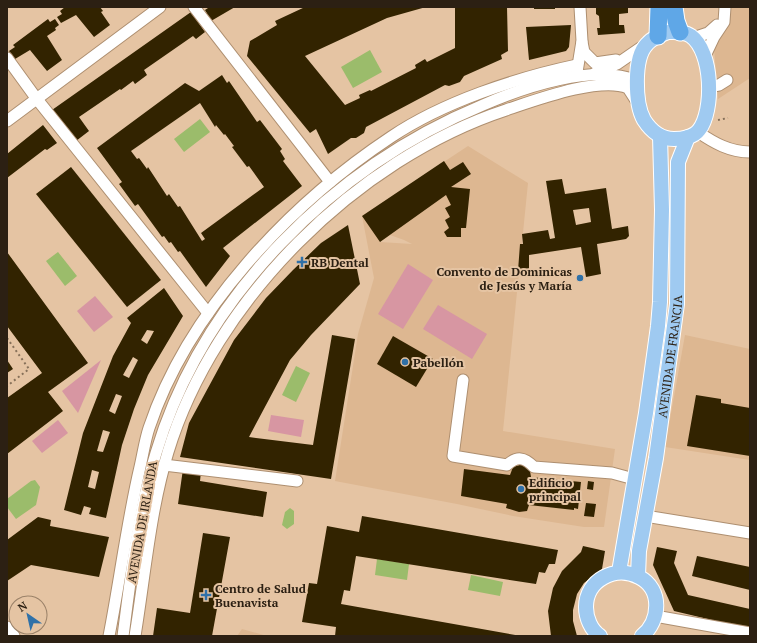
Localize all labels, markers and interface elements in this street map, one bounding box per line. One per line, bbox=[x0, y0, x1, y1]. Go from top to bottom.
place label: RB Dental bbox=[311, 255, 369, 270]
marker: RB Dental bbox=[296, 256, 308, 268]
place label: Convento de Dominicas de Jesús y María bbox=[436, 264, 573, 293]
marker: Convento de Dominicas de Jesús y María bbox=[575, 273, 585, 283]
street label: AVENIDA DE FRANCIA bbox=[654, 294, 685, 419]
place label: Pabellón bbox=[413, 355, 464, 370]
marker: Pabellón bbox=[400, 357, 410, 367]
street label: AVENIDA DE IRLANDA bbox=[124, 459, 160, 584]
place label: Edificio principal bbox=[529, 475, 581, 504]
marker: Edificio principal bbox=[516, 484, 526, 494]
place label: Centro de Salud Buenavista bbox=[215, 581, 307, 610]
marker: Centro de Salud Buenavista bbox=[200, 589, 212, 601]
north arrow bbox=[8, 595, 48, 635]
text: N bbox=[15, 598, 30, 615]

